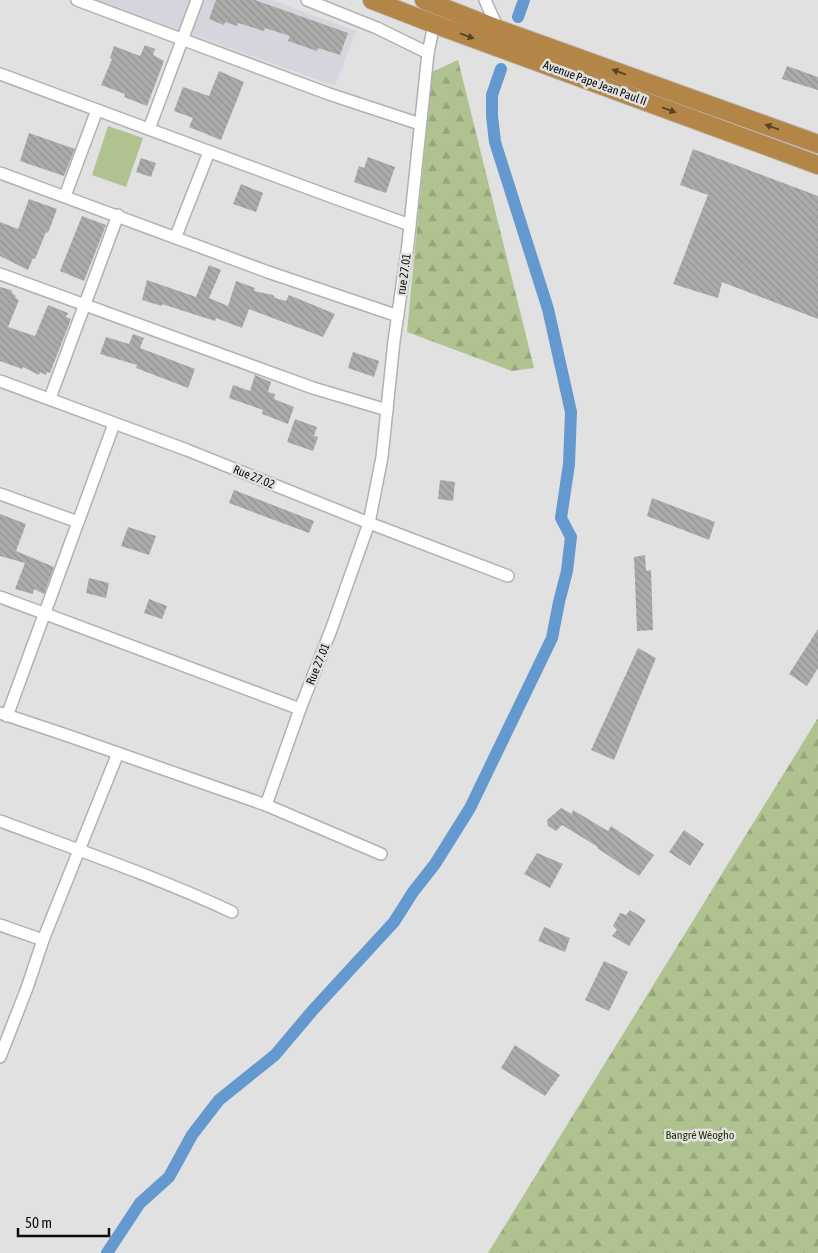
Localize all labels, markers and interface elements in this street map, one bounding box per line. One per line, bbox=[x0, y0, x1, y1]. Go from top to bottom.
one-way arrow bbox=[460, 32, 475, 40]
street label: Avenue Pape Jean Paul II bbox=[541, 58, 649, 108]
one-way arrow bbox=[611, 68, 626, 76]
one-way arrow bbox=[662, 106, 677, 114]
one-way arrow bbox=[764, 123, 779, 131]
street label: rue 27.01 bbox=[394, 252, 414, 295]
street label: Rue 27.02 bbox=[231, 462, 277, 492]
street label: Rue 27.01 bbox=[303, 641, 333, 687]
park label: Bangré Wéogho bbox=[666, 1128, 735, 1142]
scale bar bbox=[18, 1206, 109, 1238]
text: 50 m bbox=[25, 1214, 52, 1231]

